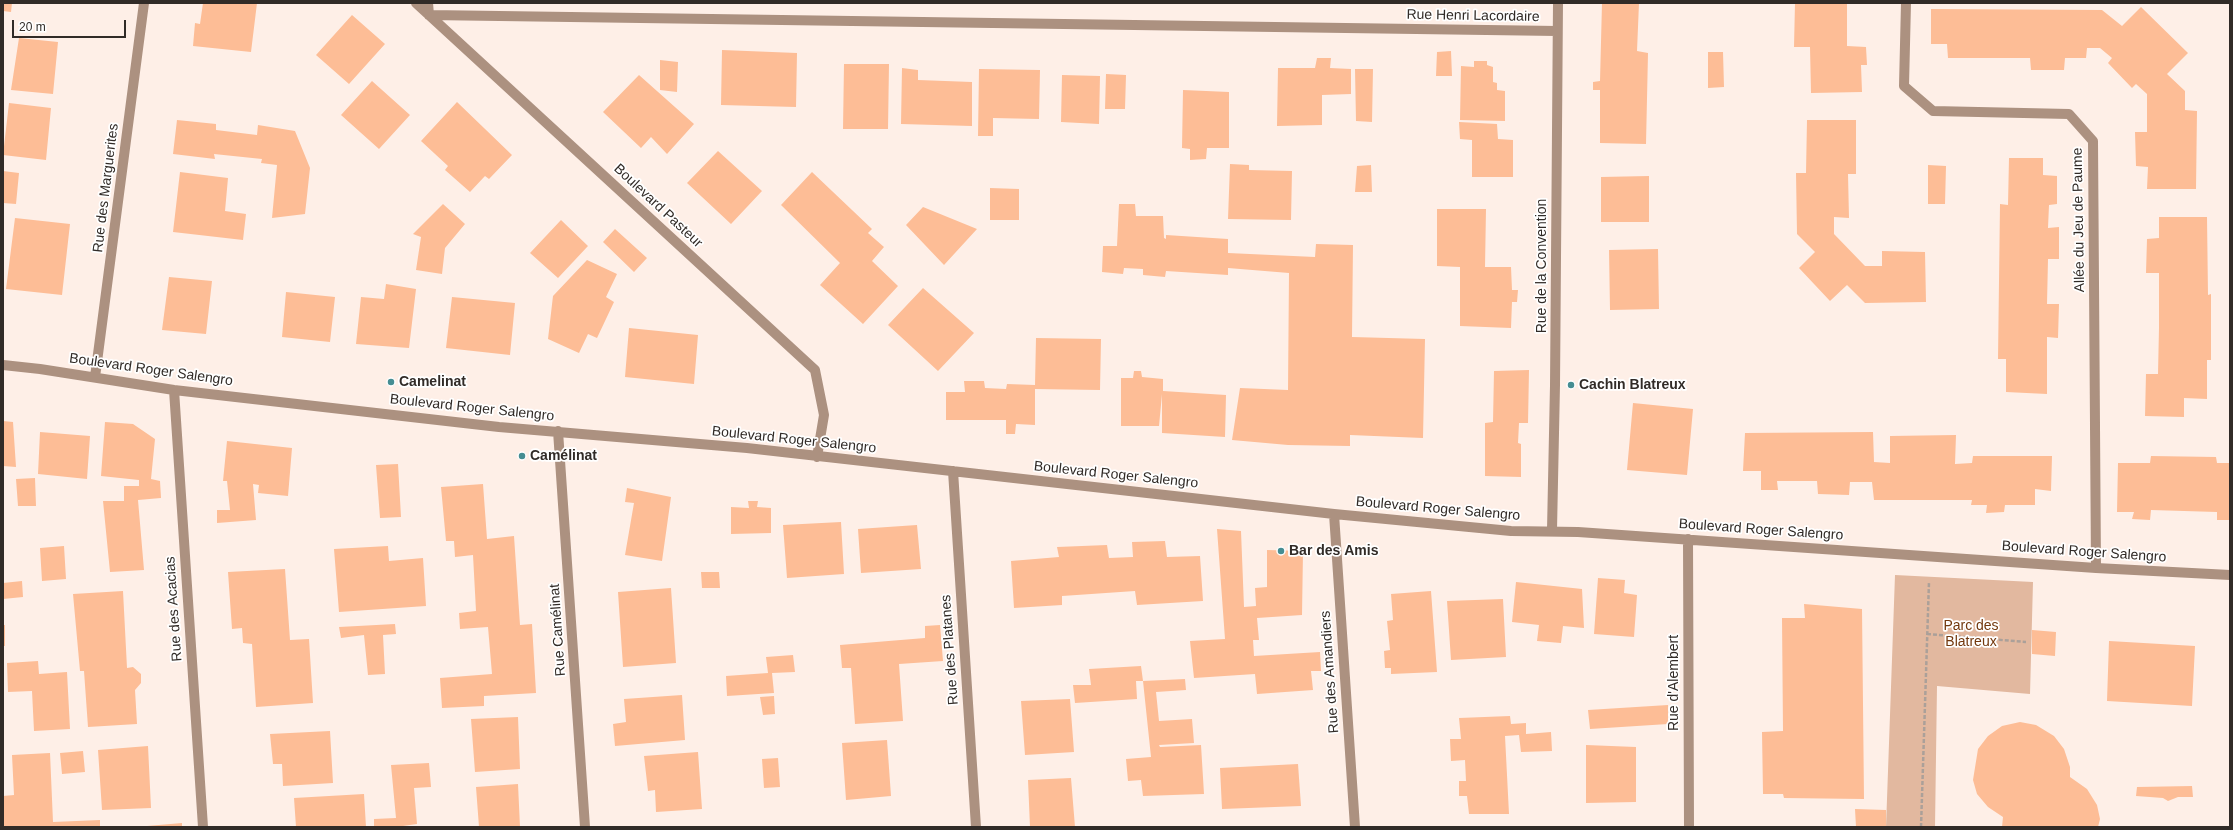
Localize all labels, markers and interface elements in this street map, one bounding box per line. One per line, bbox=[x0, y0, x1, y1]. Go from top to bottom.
street label: Rue Henri Lacordaire bbox=[1406, 6, 1540, 26]
scale bar bbox=[14, 12, 128, 38]
text: 20 m bbox=[19, 20, 46, 34]
street label: Rue des Marguerites bbox=[90, 122, 122, 254]
street label: Allée du Jeu de Paume bbox=[2069, 147, 2089, 293]
street label: Boulevard Pasteur bbox=[610, 161, 706, 251]
street label: Rue de la Convention bbox=[1534, 199, 1550, 333]
street label: Boulevard Roger Salengro bbox=[68, 350, 234, 390]
place label: Camelinat bbox=[399, 374, 466, 390]
marker: Camelinat bbox=[386, 377, 396, 387]
place label: Cachin Blatreux bbox=[1579, 377, 1686, 393]
marker: Cachin Blatreux bbox=[1566, 380, 1576, 390]
street label: Boulevard Roger Salengro bbox=[389, 391, 555, 425]
street label: Boulevard Roger Salengro bbox=[711, 423, 877, 457]
place label: Camélinat bbox=[530, 448, 597, 464]
marker: Camélinat bbox=[517, 451, 527, 461]
street label: Boulevard Roger Salengro bbox=[1033, 458, 1199, 492]
street label: Boulevard Roger Salengro bbox=[1355, 493, 1521, 525]
street label: Boulevard Roger Salengro bbox=[1678, 516, 1844, 544]
street label: Boulevard Roger Salengro bbox=[2001, 538, 2167, 566]
place label: Bar des Amis bbox=[1289, 543, 1378, 559]
marker: Bar des Amis bbox=[1276, 546, 1286, 556]
street label: Rue des Acacias bbox=[162, 556, 186, 662]
street label: Rue Camélinat bbox=[546, 583, 570, 677]
street label: Rue des Platanes bbox=[938, 594, 962, 706]
street label: Rue des Amandiers bbox=[1317, 610, 1343, 734]
park label: Parc des Blatreux bbox=[1943, 618, 1999, 650]
street label: Rue d'Alembert bbox=[1666, 635, 1682, 731]

